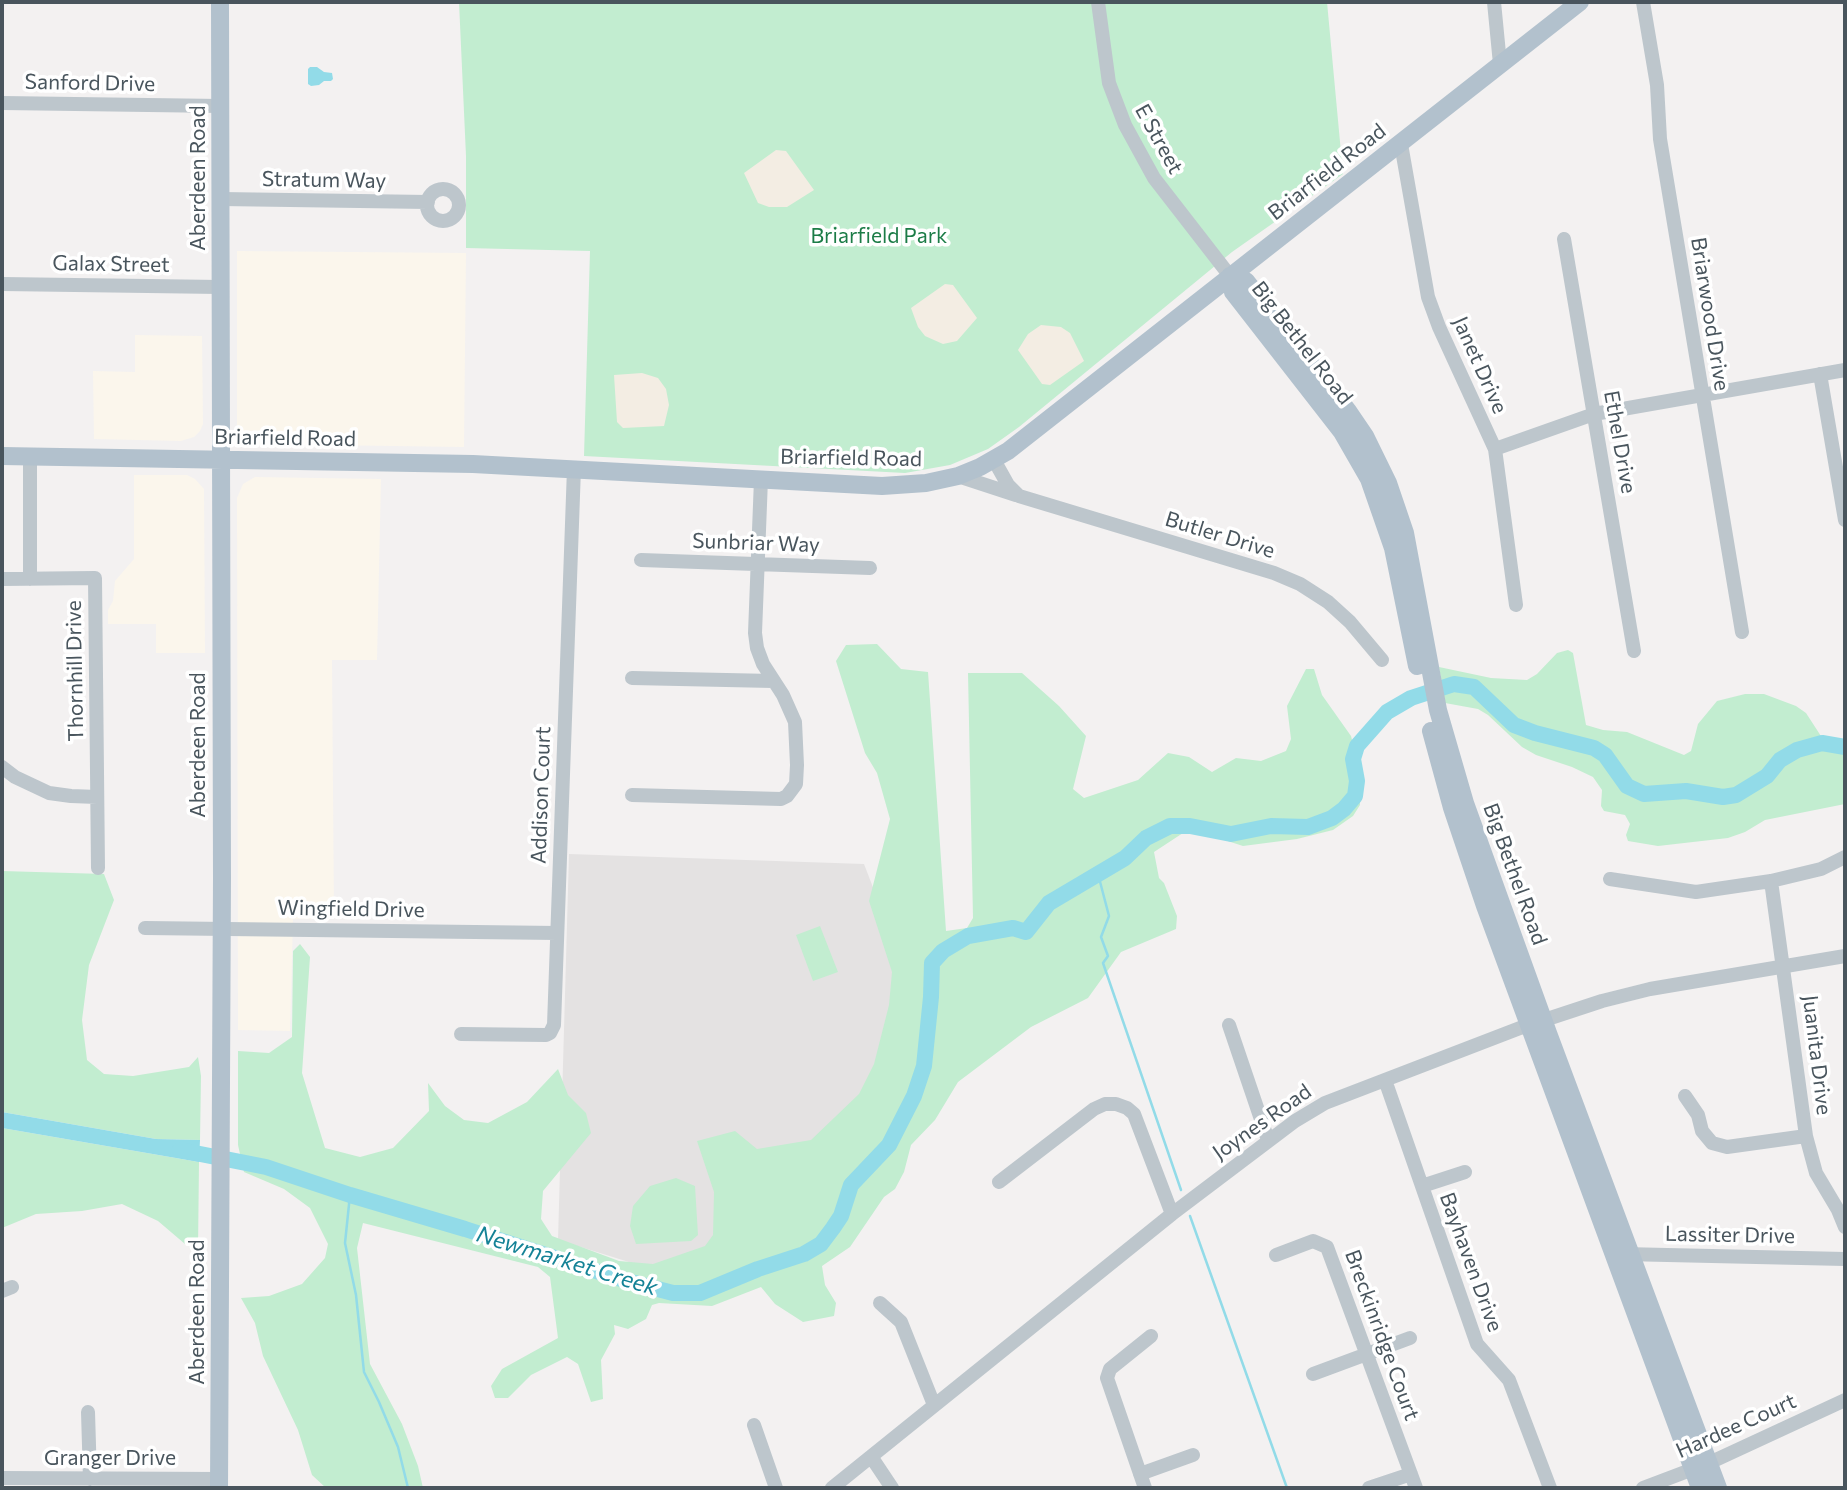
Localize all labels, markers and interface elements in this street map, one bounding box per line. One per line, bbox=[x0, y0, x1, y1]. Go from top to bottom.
street label: Sanford Drive bbox=[25, 69, 155, 97]
street label: E Street bbox=[1130, 100, 1188, 178]
street label: Aberdeen Road bbox=[185, 105, 211, 251]
street label: Briarfield Road bbox=[1263, 118, 1391, 226]
street label: Stratum Way bbox=[262, 166, 386, 194]
park label: Briarfield Park bbox=[811, 223, 947, 249]
street label: Briarwood Drive bbox=[1685, 235, 1735, 393]
street label: Galax Street bbox=[52, 250, 170, 278]
street label: Big Bethel Road bbox=[1246, 277, 1358, 409]
street label: Janet Drive bbox=[1447, 313, 1513, 417]
street label: Ethel Drive bbox=[1599, 389, 1641, 495]
street label: Briarfield Road bbox=[214, 424, 356, 452]
street label: Briarfield Road bbox=[780, 444, 922, 472]
street label: Butler Drive bbox=[1162, 506, 1278, 564]
street label: Sunbriar Way bbox=[692, 528, 820, 558]
street label: Thornhill Drive bbox=[61, 600, 89, 742]
street label: Aberdeen Road bbox=[185, 672, 211, 818]
street label: Addison Court bbox=[526, 726, 556, 864]
street label: Big Bethel Road bbox=[1478, 800, 1552, 948]
street label: Wingfield Drive bbox=[277, 895, 425, 923]
street label: Juanita Drive bbox=[1797, 994, 1837, 1116]
street label: Joynes Road bbox=[1208, 1079, 1316, 1165]
street label: Bayhaven Drive bbox=[1434, 1189, 1508, 1335]
water label: Newmarket Creek bbox=[473, 1220, 661, 1302]
street label: Lassiter Drive bbox=[1665, 1221, 1795, 1249]
street label: Aberdeen Road bbox=[184, 1239, 210, 1385]
street label: Breckinridge Court bbox=[1339, 1246, 1425, 1424]
street label: Hardee Court bbox=[1672, 1388, 1800, 1464]
street label: Granger Drive bbox=[44, 1445, 176, 1471]

